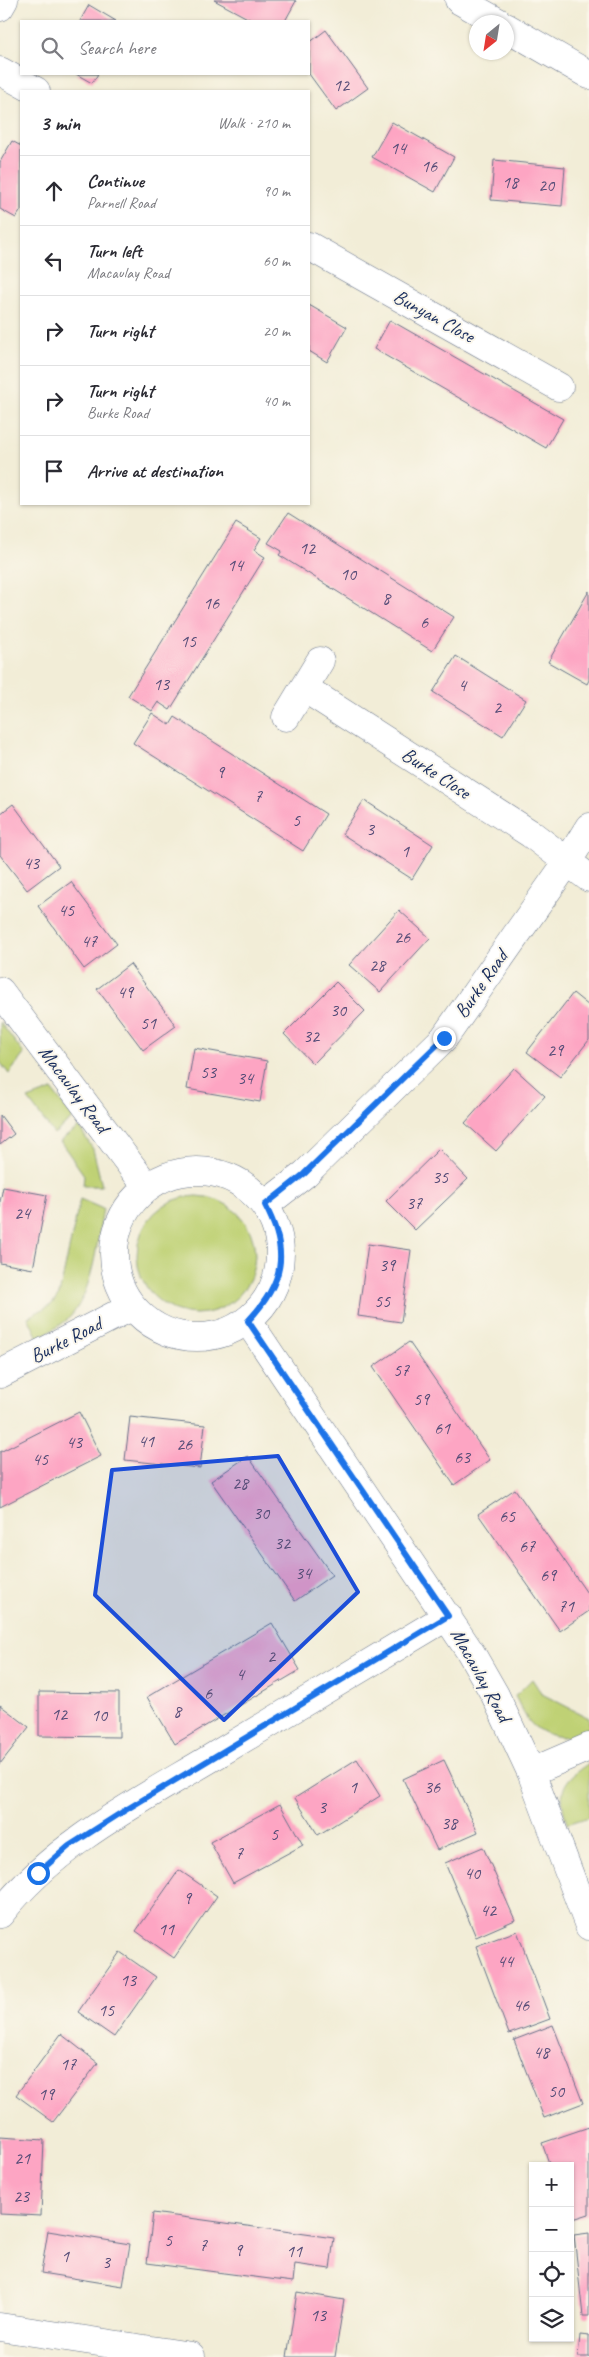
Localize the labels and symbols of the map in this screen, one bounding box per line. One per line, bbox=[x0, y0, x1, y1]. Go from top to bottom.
north arrow bbox=[469, 15, 514, 60]
house number: 12 bbox=[333, 74, 351, 96]
house number: 14 bbox=[390, 137, 408, 159]
house number: 16 bbox=[421, 155, 438, 177]
house number: 18 bbox=[502, 171, 520, 193]
house number: 20 bbox=[538, 174, 556, 196]
street label: Bunyan Close bbox=[389, 284, 480, 349]
house number: 12 bbox=[299, 537, 317, 559]
house number: 14 bbox=[227, 554, 245, 576]
house number: 10 bbox=[340, 563, 358, 585]
house number: 8 bbox=[382, 587, 392, 609]
house number: 16 bbox=[203, 592, 220, 614]
house number: 6 bbox=[420, 611, 429, 633]
house number: 15 bbox=[180, 630, 197, 652]
house number: 13 bbox=[153, 673, 171, 695]
house number: 4 bbox=[458, 674, 468, 696]
house number: 2 bbox=[493, 696, 503, 718]
street label: Burke Close bbox=[397, 742, 476, 805]
house number: 9 bbox=[216, 761, 226, 783]
house number: 7 bbox=[254, 785, 263, 807]
house number: 5 bbox=[292, 809, 301, 831]
house number: 3 bbox=[366, 818, 376, 840]
house number: 1 bbox=[401, 840, 410, 862]
house number: 43 bbox=[23, 852, 41, 874]
house number: 45 bbox=[58, 899, 75, 921]
house number: 26 bbox=[394, 926, 411, 948]
house number: 47 bbox=[81, 930, 98, 952]
street label: Burke Road bbox=[449, 943, 515, 1023]
house number: 28 bbox=[369, 954, 387, 976]
house number: 49 bbox=[117, 981, 135, 1003]
house number: 30 bbox=[330, 999, 348, 1021]
house number: 51 bbox=[140, 1012, 157, 1034]
house number: 32 bbox=[303, 1025, 321, 1047]
route end bbox=[433, 1027, 456, 1050]
house number: 29 bbox=[547, 1039, 565, 1061]
street label: Macaulay Road bbox=[33, 1040, 117, 1140]
house number: 53 bbox=[200, 1061, 218, 1083]
house number: 34 bbox=[237, 1067, 255, 1089]
house number: 35 bbox=[432, 1166, 449, 1188]
house number: 37 bbox=[406, 1192, 423, 1214]
house number: 24 bbox=[14, 1202, 32, 1224]
house number: 39 bbox=[379, 1254, 397, 1276]
house number: 55 bbox=[374, 1290, 391, 1312]
street label: Burke Road bbox=[26, 1310, 109, 1369]
house number: 57 bbox=[393, 1359, 410, 1381]
house number: 59 bbox=[413, 1388, 431, 1410]
house number: 61 bbox=[434, 1417, 451, 1439]
house number: 41 bbox=[138, 1430, 155, 1452]
house number: 43 bbox=[66, 1431, 84, 1453]
house number: 26 bbox=[176, 1433, 193, 1455]
house number: 63 bbox=[454, 1446, 472, 1468]
house number: 45 bbox=[32, 1448, 49, 1470]
house number: 28 bbox=[232, 1472, 250, 1494]
house number: 30 bbox=[253, 1502, 271, 1524]
house number: 65 bbox=[499, 1505, 516, 1527]
house number: 32 bbox=[274, 1532, 292, 1554]
house number: 67 bbox=[519, 1535, 536, 1557]
house number: 34 bbox=[295, 1562, 313, 1584]
house number: 69 bbox=[540, 1564, 558, 1586]
house number: 71 bbox=[558, 1595, 575, 1617]
street label: Macaulay Road bbox=[445, 1624, 518, 1729]
house number: 2 bbox=[267, 1645, 277, 1667]
house number: 4 bbox=[236, 1663, 246, 1685]
house number: 6 bbox=[204, 1682, 213, 1704]
house number: 8 bbox=[173, 1700, 183, 1722]
house number: 12 bbox=[51, 1703, 69, 1725]
house number: 10 bbox=[91, 1704, 109, 1726]
house number: 1 bbox=[349, 1776, 358, 1798]
house number: 36 bbox=[424, 1776, 441, 1798]
house number: 3 bbox=[318, 1796, 328, 1818]
house number: 38 bbox=[441, 1812, 459, 1834]
house number: 5 bbox=[270, 1823, 279, 1845]
house number: 7 bbox=[235, 1842, 244, 1864]
route start bbox=[27, 1862, 50, 1885]
house number: 40 bbox=[464, 1862, 482, 1884]
house number: 9 bbox=[183, 1887, 193, 1909]
house number: 42 bbox=[480, 1899, 498, 1921]
house number: 11 bbox=[158, 1918, 175, 1940]
house number: 44 bbox=[497, 1950, 515, 1972]
house number: 13 bbox=[120, 1969, 138, 1991]
house number: 46 bbox=[513, 1994, 530, 2016]
house number: 15 bbox=[98, 1999, 115, 2021]
house number: 48 bbox=[533, 2041, 551, 2063]
house number: 17 bbox=[60, 2053, 77, 2075]
house number: 50 bbox=[548, 2080, 566, 2102]
house number: 19 bbox=[38, 2083, 56, 2105]
house number: 21 bbox=[14, 2147, 31, 2169]
house number: 23 bbox=[13, 2185, 31, 2207]
house number: 5 bbox=[164, 2229, 173, 2251]
house number: 7 bbox=[199, 2234, 208, 2256]
house number: 9 bbox=[234, 2239, 244, 2261]
house number: 11 bbox=[286, 2240, 303, 2262]
house number: 1 bbox=[61, 2245, 70, 2267]
house number: 3 bbox=[102, 2251, 112, 2273]
house number: 13 bbox=[310, 2304, 328, 2326]

